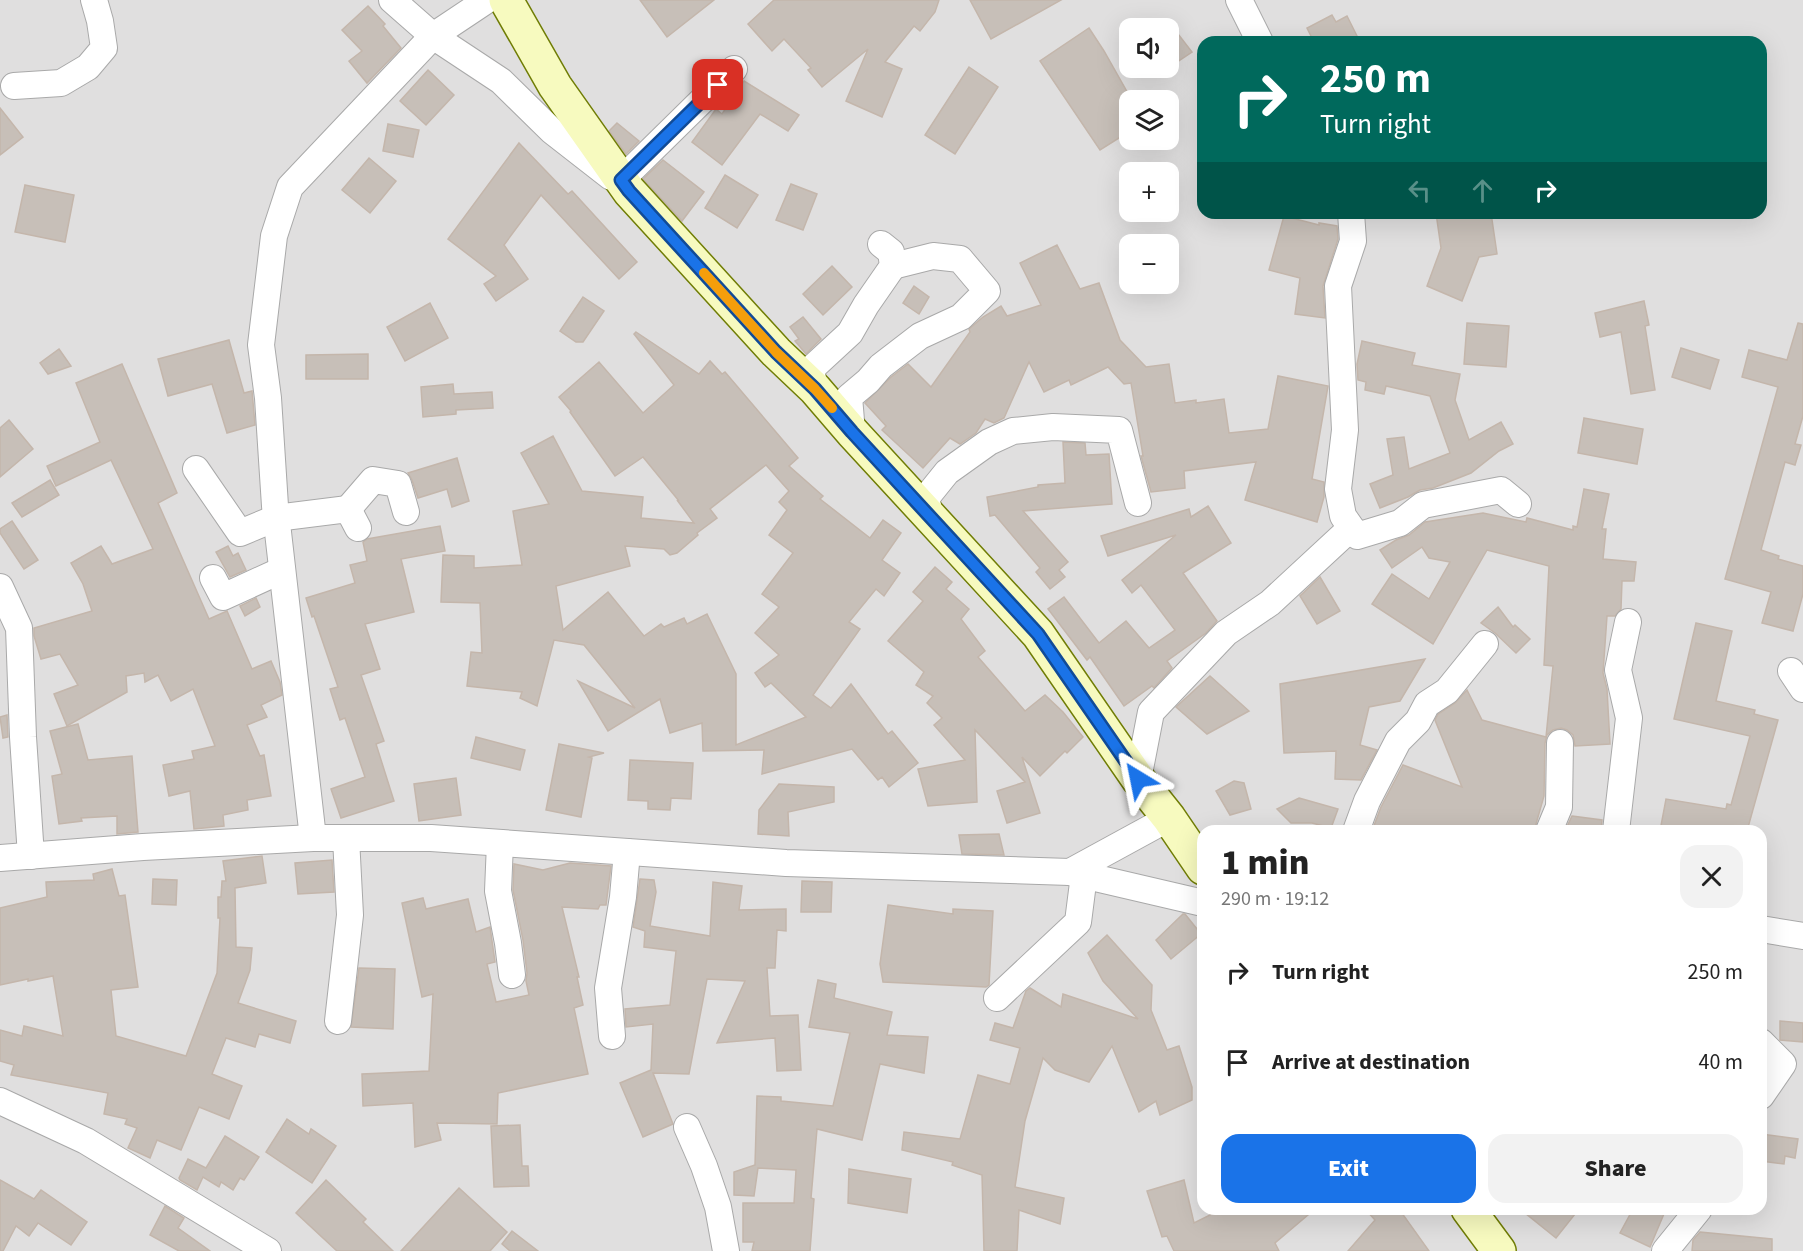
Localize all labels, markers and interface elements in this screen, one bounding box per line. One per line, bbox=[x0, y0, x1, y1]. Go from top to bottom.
map controls bbox=[1119, 18, 1179, 294]
button: sound bbox=[1119, 18, 1179, 78]
text: 250 m bbox=[1320, 49, 1431, 109]
pin bbox=[692, 59, 743, 110]
icon: right bbox=[1221, 60, 1299, 138]
icon: arrive bbox=[701, 68, 734, 101]
button: layers bbox=[1119, 90, 1179, 150]
text: Turn right bbox=[1320, 105, 1431, 144]
button: + bbox=[1119, 162, 1179, 222]
icon: left bbox=[1403, 174, 1436, 207]
icon: ahead bbox=[1466, 174, 1499, 207]
icon: right bbox=[1529, 174, 1562, 207]
button: − bbox=[1119, 234, 1179, 294]
position arrow bbox=[1106, 747, 1170, 811]
text: 1 min bbox=[1221, 837, 1309, 888]
button: close bbox=[1680, 845, 1743, 908]
text: 290 m · 19:12 bbox=[1221, 885, 1329, 913]
icon: right bbox=[1221, 956, 1254, 989]
text: Turn right bbox=[1272, 956, 1369, 988]
text: 250 m bbox=[1688, 956, 1743, 988]
icon: arrive bbox=[1221, 1046, 1254, 1079]
text: Arrive at destination bbox=[1272, 1046, 1470, 1078]
text: 40 m bbox=[1698, 1046, 1743, 1078]
button: Exit bbox=[1221, 1134, 1476, 1203]
button: Share bbox=[1488, 1134, 1743, 1203]

